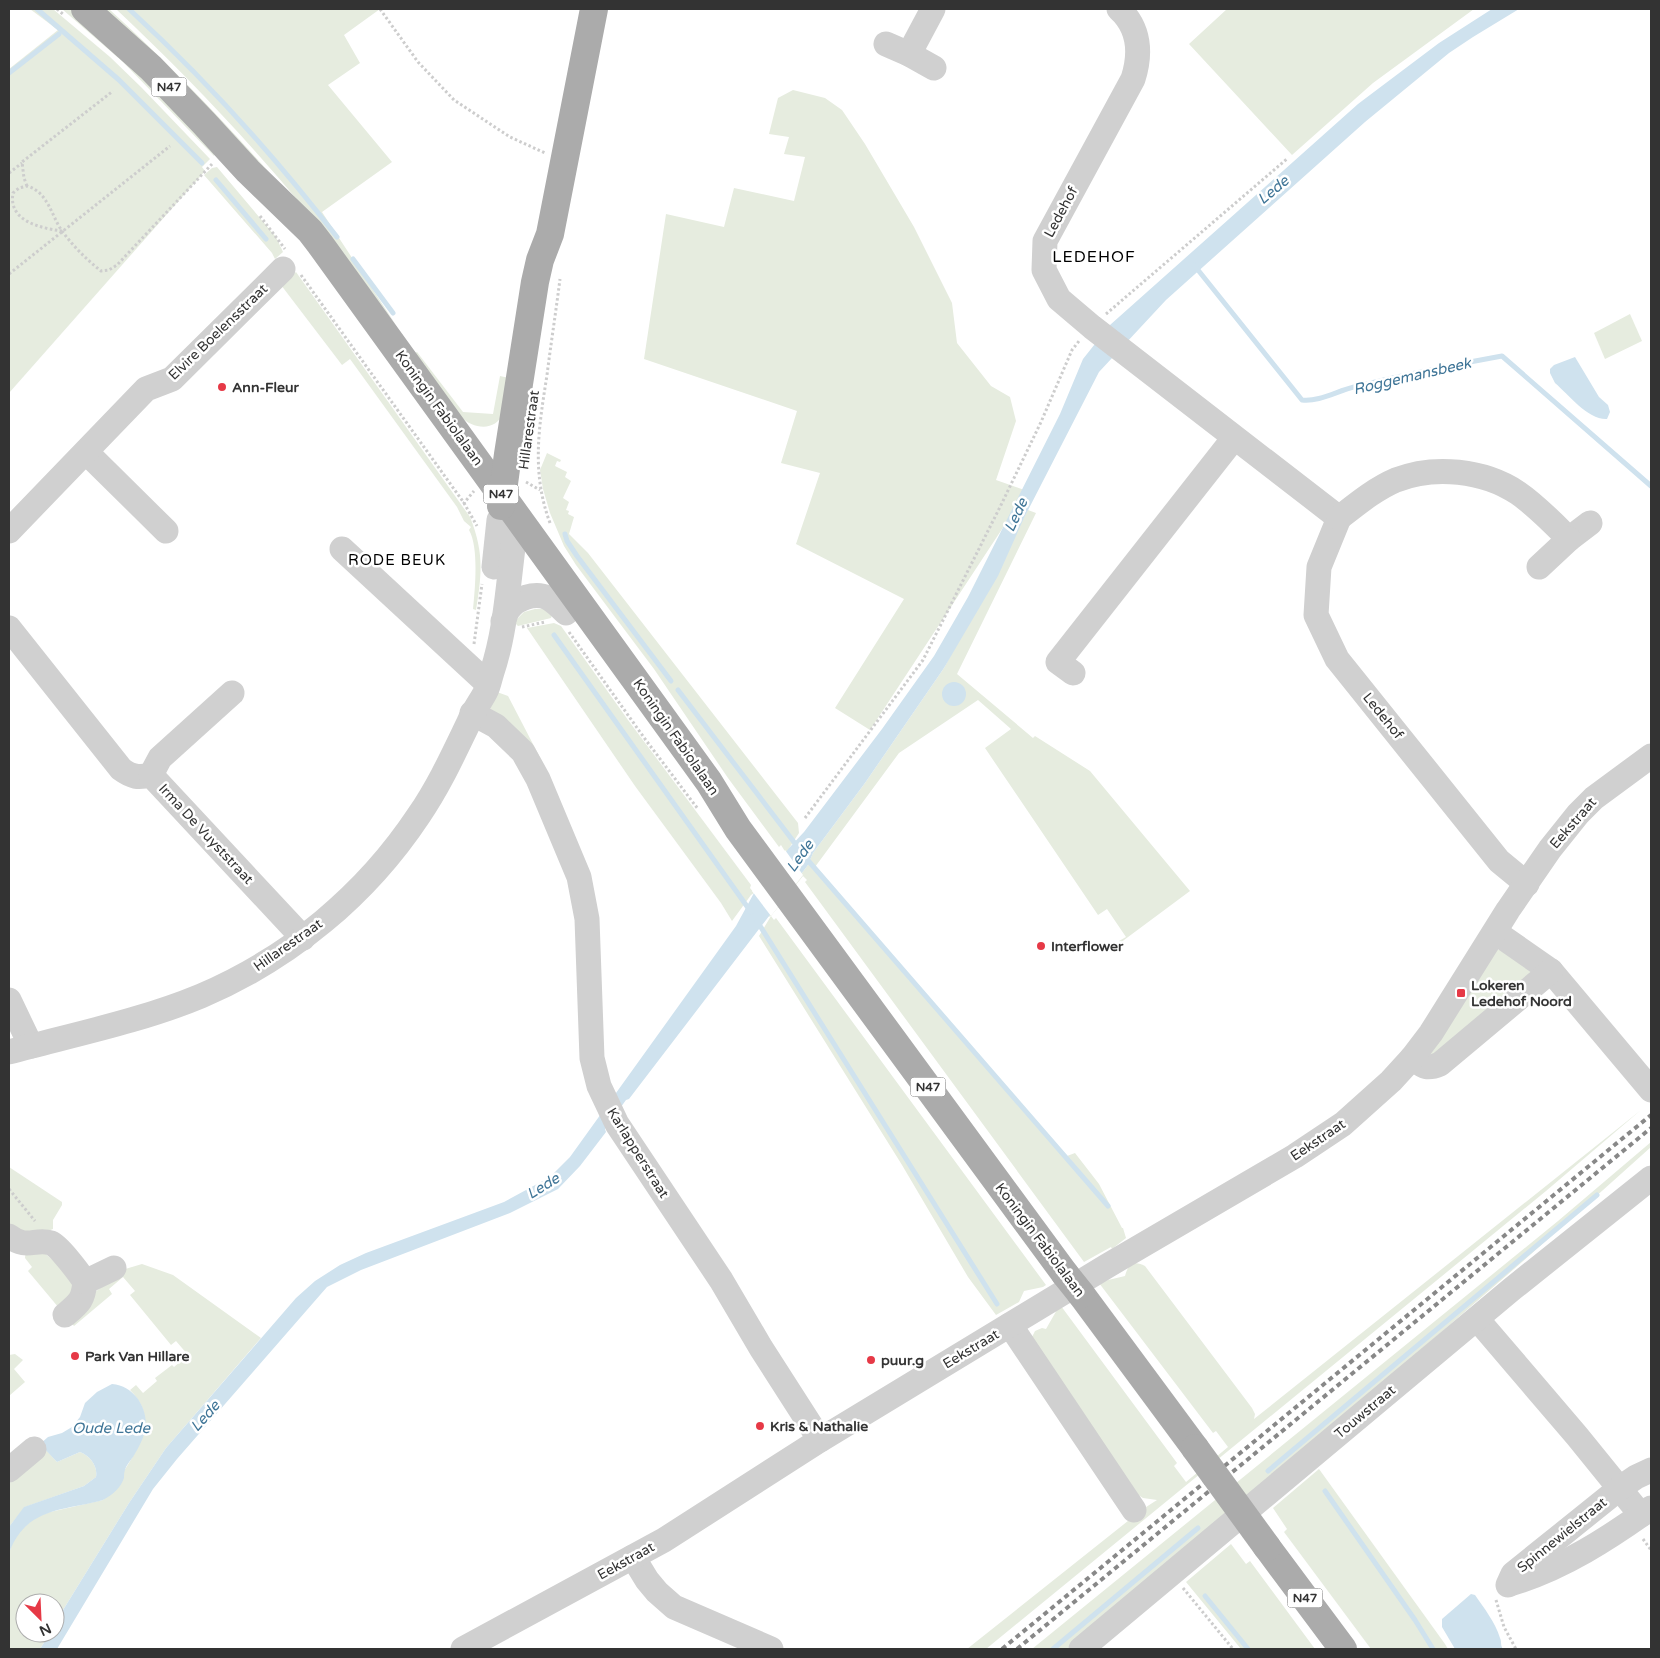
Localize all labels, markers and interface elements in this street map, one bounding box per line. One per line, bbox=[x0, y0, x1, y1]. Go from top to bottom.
road number: N47 bbox=[152, 77, 186, 96]
water label: Lede bbox=[1254, 171, 1293, 208]
street label: Ledehof bbox=[1041, 183, 1082, 240]
district label: LEDEHOF bbox=[1052, 247, 1136, 267]
street label: Elvire Boelensstraat bbox=[165, 280, 272, 384]
street label: Koningin Fabiolalaan bbox=[392, 347, 486, 469]
water label: Roggemansbeek bbox=[1351, 353, 1474, 398]
place label: Ann-Fleur bbox=[232, 379, 299, 396]
marker: Ann-Fleur bbox=[216, 381, 228, 393]
street label: Hillarestraat bbox=[515, 389, 543, 471]
road number: N47 bbox=[484, 484, 518, 504]
water label: Lede bbox=[1000, 494, 1032, 535]
district label: RODE BEUK bbox=[348, 551, 446, 569]
street label: Koningin Fabiolalaan bbox=[629, 676, 723, 798]
street label: Ledehof bbox=[1359, 689, 1407, 743]
street label: Irma De Vuyststraat bbox=[155, 780, 257, 888]
street label: Eekstraat bbox=[1546, 793, 1600, 852]
water label: Lede bbox=[782, 835, 818, 875]
street label: Hillarestraat bbox=[250, 915, 326, 975]
place label: Interflower bbox=[1051, 938, 1124, 955]
marker: Interflower bbox=[1035, 940, 1047, 952]
place label: Lokeren Ledehof Noord bbox=[1471, 977, 1572, 1010]
marker: Lokeren Ledehof Noord bbox=[1455, 987, 1467, 999]
road number: N47 bbox=[910, 1078, 946, 1096]
street label: Karlapperstraat bbox=[603, 1105, 673, 1202]
street label: Eekstraat bbox=[1287, 1115, 1349, 1165]
water label: Lede bbox=[523, 1168, 564, 1203]
street label: Koningin Fabiolalaan bbox=[992, 1180, 1088, 1300]
street label: Eekstraat bbox=[940, 1325, 1003, 1372]
place label: Park Van Hillare bbox=[85, 1348, 189, 1365]
marker: Park Van Hillare bbox=[69, 1350, 81, 1362]
place label: puur.g bbox=[881, 1352, 924, 1369]
marker: puur.g bbox=[865, 1354, 877, 1366]
street label: Touwstraat bbox=[1331, 1381, 1399, 1442]
water label: Lede bbox=[187, 1396, 224, 1435]
place label: Kris & Nathalie bbox=[770, 1418, 868, 1435]
water label: Oude Lede bbox=[72, 1419, 152, 1437]
marker: Kris & Nathalie bbox=[754, 1420, 766, 1432]
street label: Spinnewielstraat bbox=[1514, 1493, 1611, 1576]
street label: Eekstraat bbox=[595, 1538, 658, 1584]
road number: N47 bbox=[1288, 1589, 1322, 1608]
north arrow bbox=[15, 1593, 65, 1643]
text: N bbox=[36, 1619, 54, 1639]

